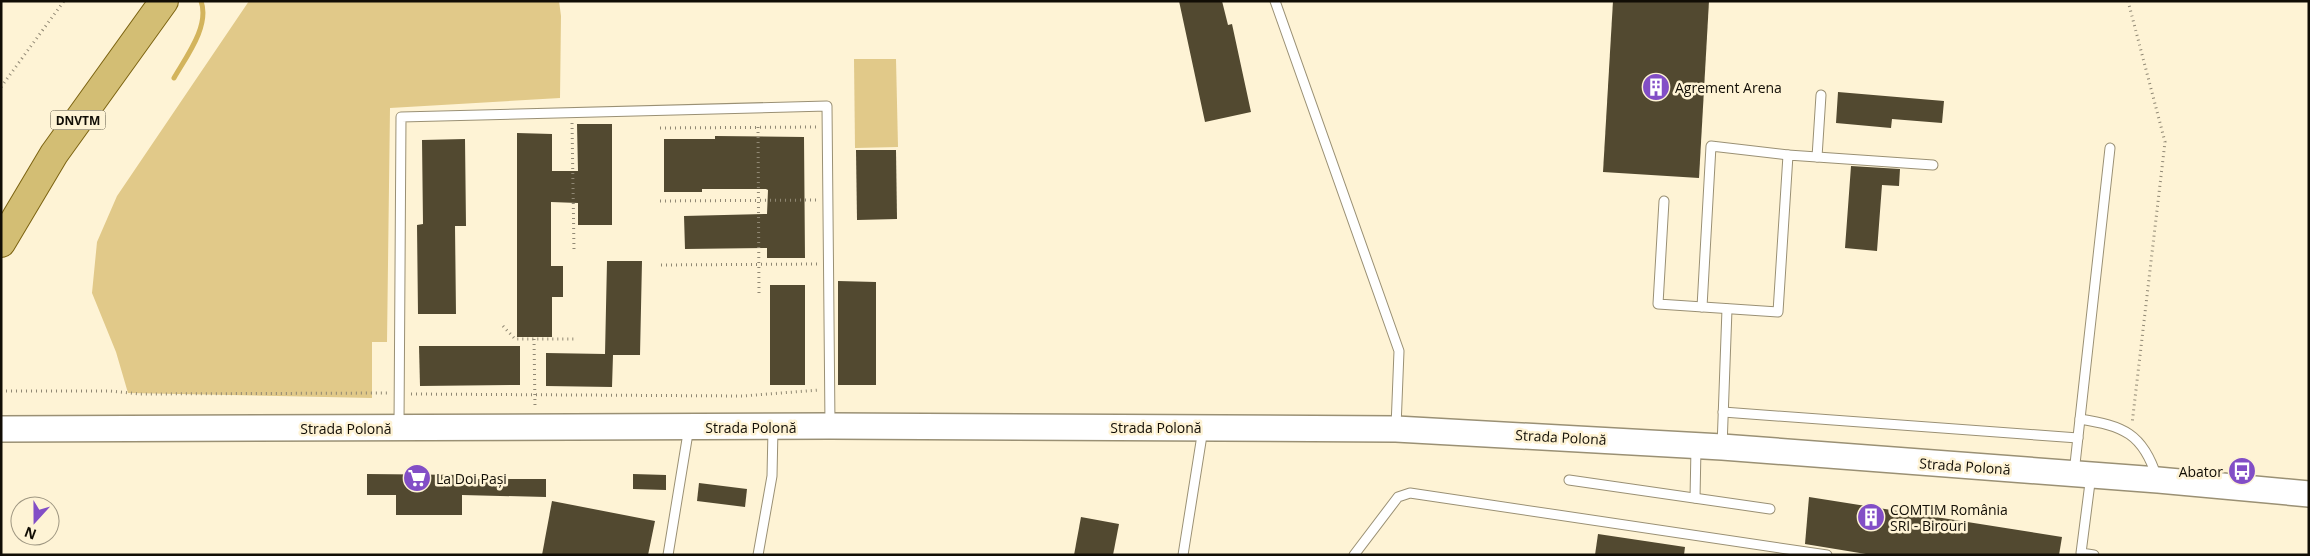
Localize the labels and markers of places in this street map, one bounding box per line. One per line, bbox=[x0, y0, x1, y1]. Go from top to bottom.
building icon: Agrement Arena bbox=[1641, 72, 1671, 102]
place label: Agrement Arena bbox=[1675, 78, 1782, 97]
bus stop icon: Abator bbox=[2227, 456, 2257, 486]
place label: Abator bbox=[2179, 462, 2223, 481]
supermarket icon: La Doi Pași bbox=[402, 463, 432, 493]
place label: La Doi Pași bbox=[436, 469, 507, 488]
place label: COMTIM România SRI - Birouri bbox=[1890, 500, 2008, 535]
building icon: COMTIM România SRI - Birouri bbox=[1856, 502, 1886, 532]

